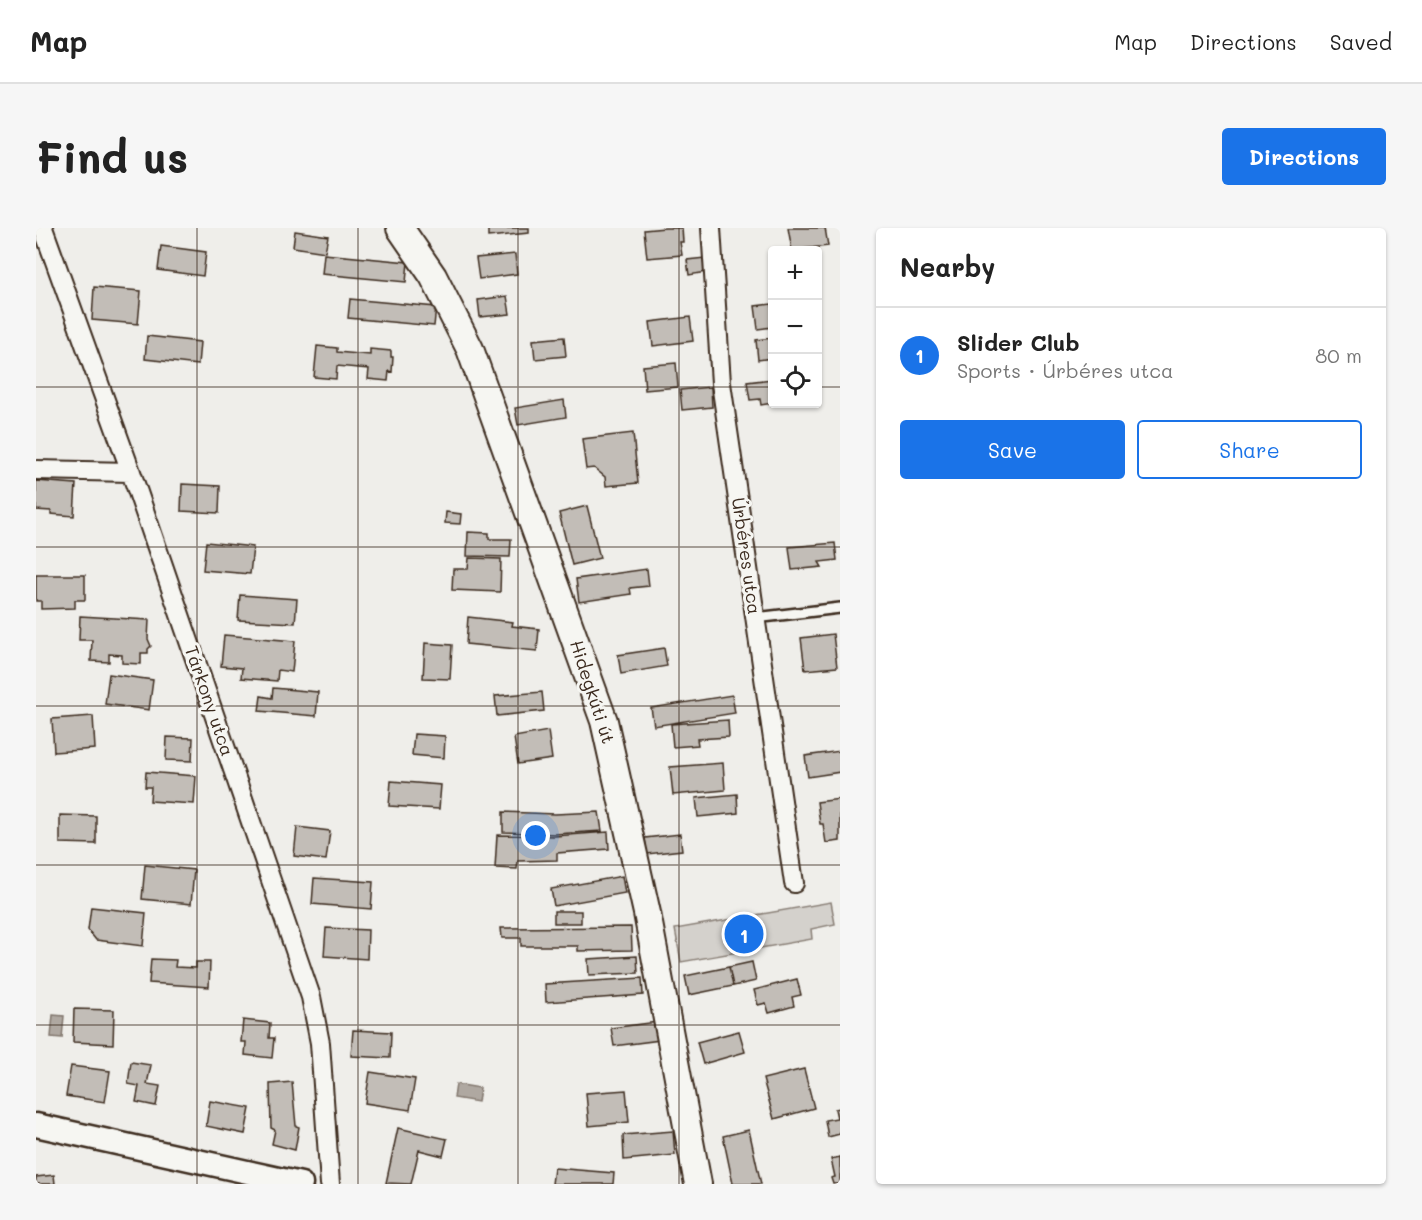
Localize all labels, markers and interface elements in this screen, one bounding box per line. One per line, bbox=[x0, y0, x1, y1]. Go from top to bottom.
text: Map bbox=[30, 23, 87, 59]
text: Map bbox=[1114, 28, 1157, 55]
text: Directions bbox=[1190, 28, 1297, 55]
text: Saved bbox=[1330, 28, 1392, 55]
button: Directions bbox=[1222, 128, 1386, 185]
text: Find us bbox=[36, 129, 188, 184]
map controls bbox=[768, 246, 822, 408]
button: + bbox=[768, 246, 822, 300]
text: Nearby bbox=[900, 250, 995, 284]
button: − bbox=[768, 300, 822, 354]
text: Slider Club bbox=[957, 328, 1079, 357]
text: 1 bbox=[915, 342, 924, 368]
text: 80 m bbox=[1315, 342, 1362, 368]
button: locate bbox=[768, 354, 822, 408]
text: Sports · Úrbéres utca bbox=[957, 357, 1174, 383]
button: Save bbox=[900, 420, 1125, 479]
button: Share bbox=[1137, 420, 1362, 479]
street label: Úrbéres utca bbox=[727, 496, 767, 616]
street label: Hidegkúti út bbox=[565, 637, 621, 747]
street label: Tárkony utca bbox=[180, 642, 240, 759]
your location bbox=[521, 821, 550, 850]
pin: 1 bbox=[724, 912, 764, 956]

